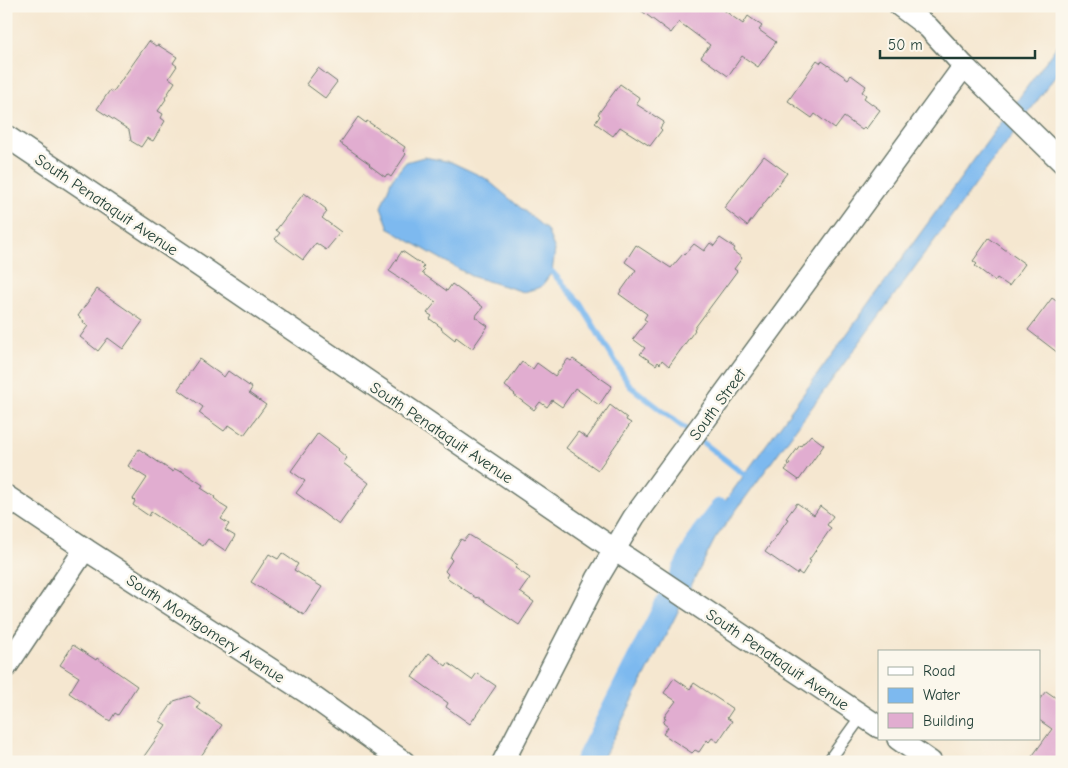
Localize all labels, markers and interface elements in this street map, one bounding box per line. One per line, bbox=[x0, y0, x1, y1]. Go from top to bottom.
scale bar bbox=[880, 28, 1036, 60]
text: 50 m bbox=[888, 36, 923, 54]
street label: South Penataquit Avenue bbox=[32, 150, 181, 259]
street label: South Street bbox=[686, 365, 750, 444]
street label: South Penataquit Avenue bbox=[367, 378, 516, 487]
street label: South Montgomery Avenue bbox=[123, 571, 288, 687]
street label: South Penataquit Avenue bbox=[703, 605, 852, 714]
legend bbox=[878, 650, 1040, 740]
text: Road bbox=[923, 662, 955, 680]
text: Water bbox=[923, 686, 960, 704]
text: Building bbox=[923, 712, 974, 730]

